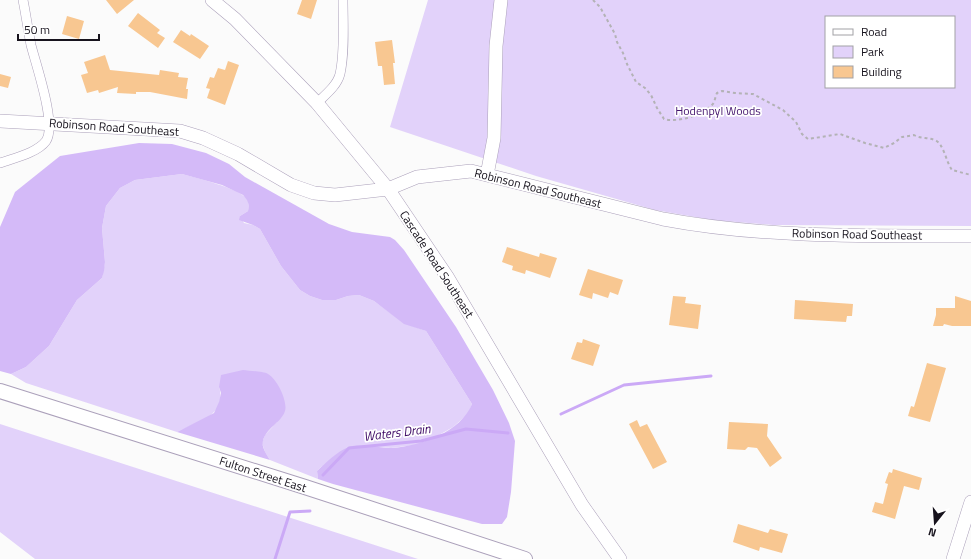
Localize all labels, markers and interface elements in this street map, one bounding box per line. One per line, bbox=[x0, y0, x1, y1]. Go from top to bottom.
scale bar bbox=[18, 16, 99, 42]
legend bbox=[825, 16, 955, 88]
text: 50 m bbox=[24, 20, 50, 39]
text: Road bbox=[861, 22, 887, 41]
text: Park bbox=[861, 42, 884, 61]
text: Building bbox=[861, 62, 902, 81]
park label: Hodenpyl Woods bbox=[675, 101, 761, 120]
street label: Robinson Road Southeast bbox=[48, 113, 180, 141]
street label: Robinson Road Southeast bbox=[472, 163, 604, 213]
street label: Cascade Road Southeast bbox=[395, 207, 479, 322]
street label: Robinson Road Southeast bbox=[792, 223, 923, 245]
water label: Waters Drain bbox=[362, 418, 432, 446]
street label: Fulton Street East bbox=[217, 451, 310, 497]
north arrow bbox=[915, 503, 955, 543]
text: N bbox=[926, 524, 938, 541]

